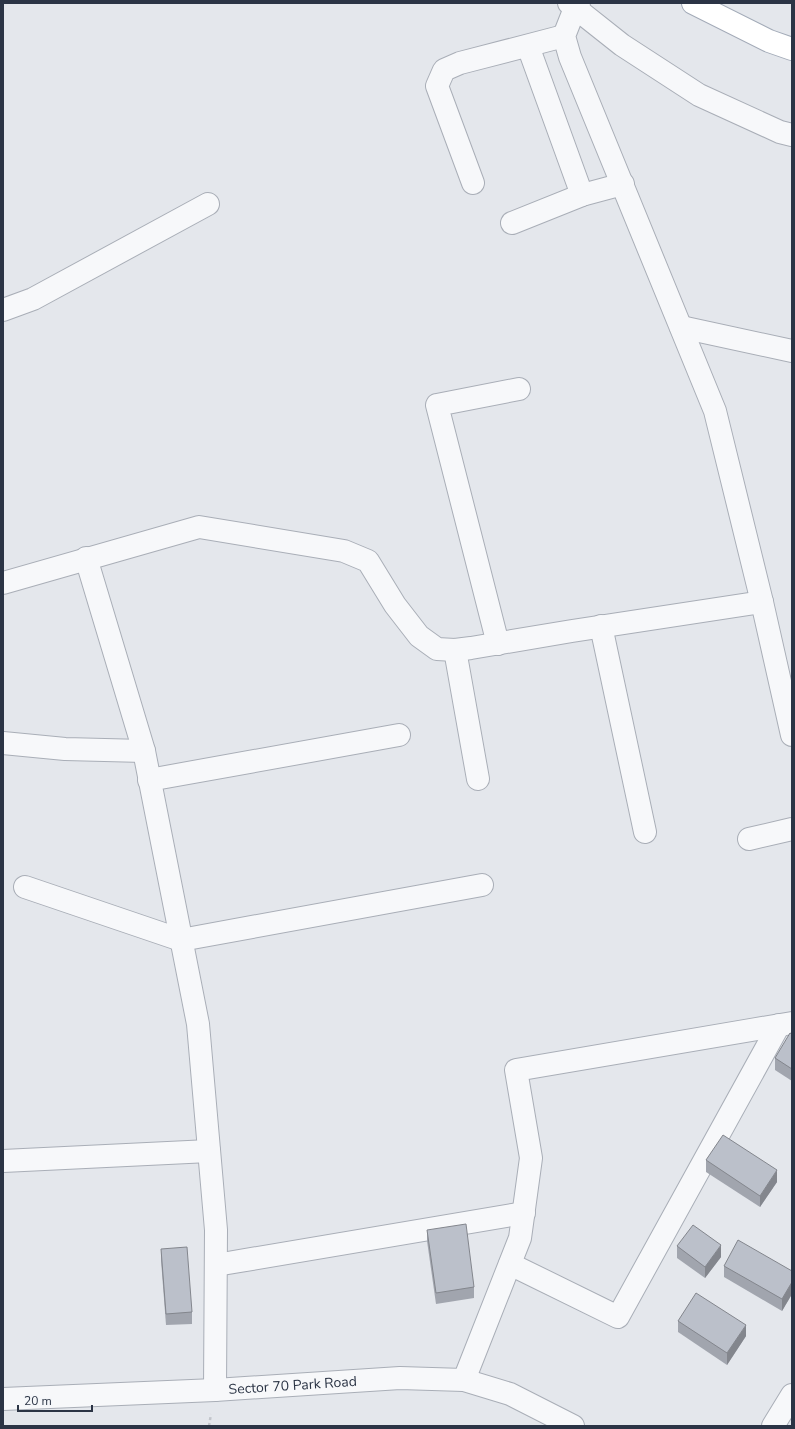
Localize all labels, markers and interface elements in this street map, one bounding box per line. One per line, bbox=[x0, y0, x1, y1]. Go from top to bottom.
street label: Sector 70 Park Road bbox=[228, 1371, 357, 1399]
scale bar bbox=[18, 1387, 92, 1413]
text: 20 m bbox=[24, 1393, 52, 1409]

